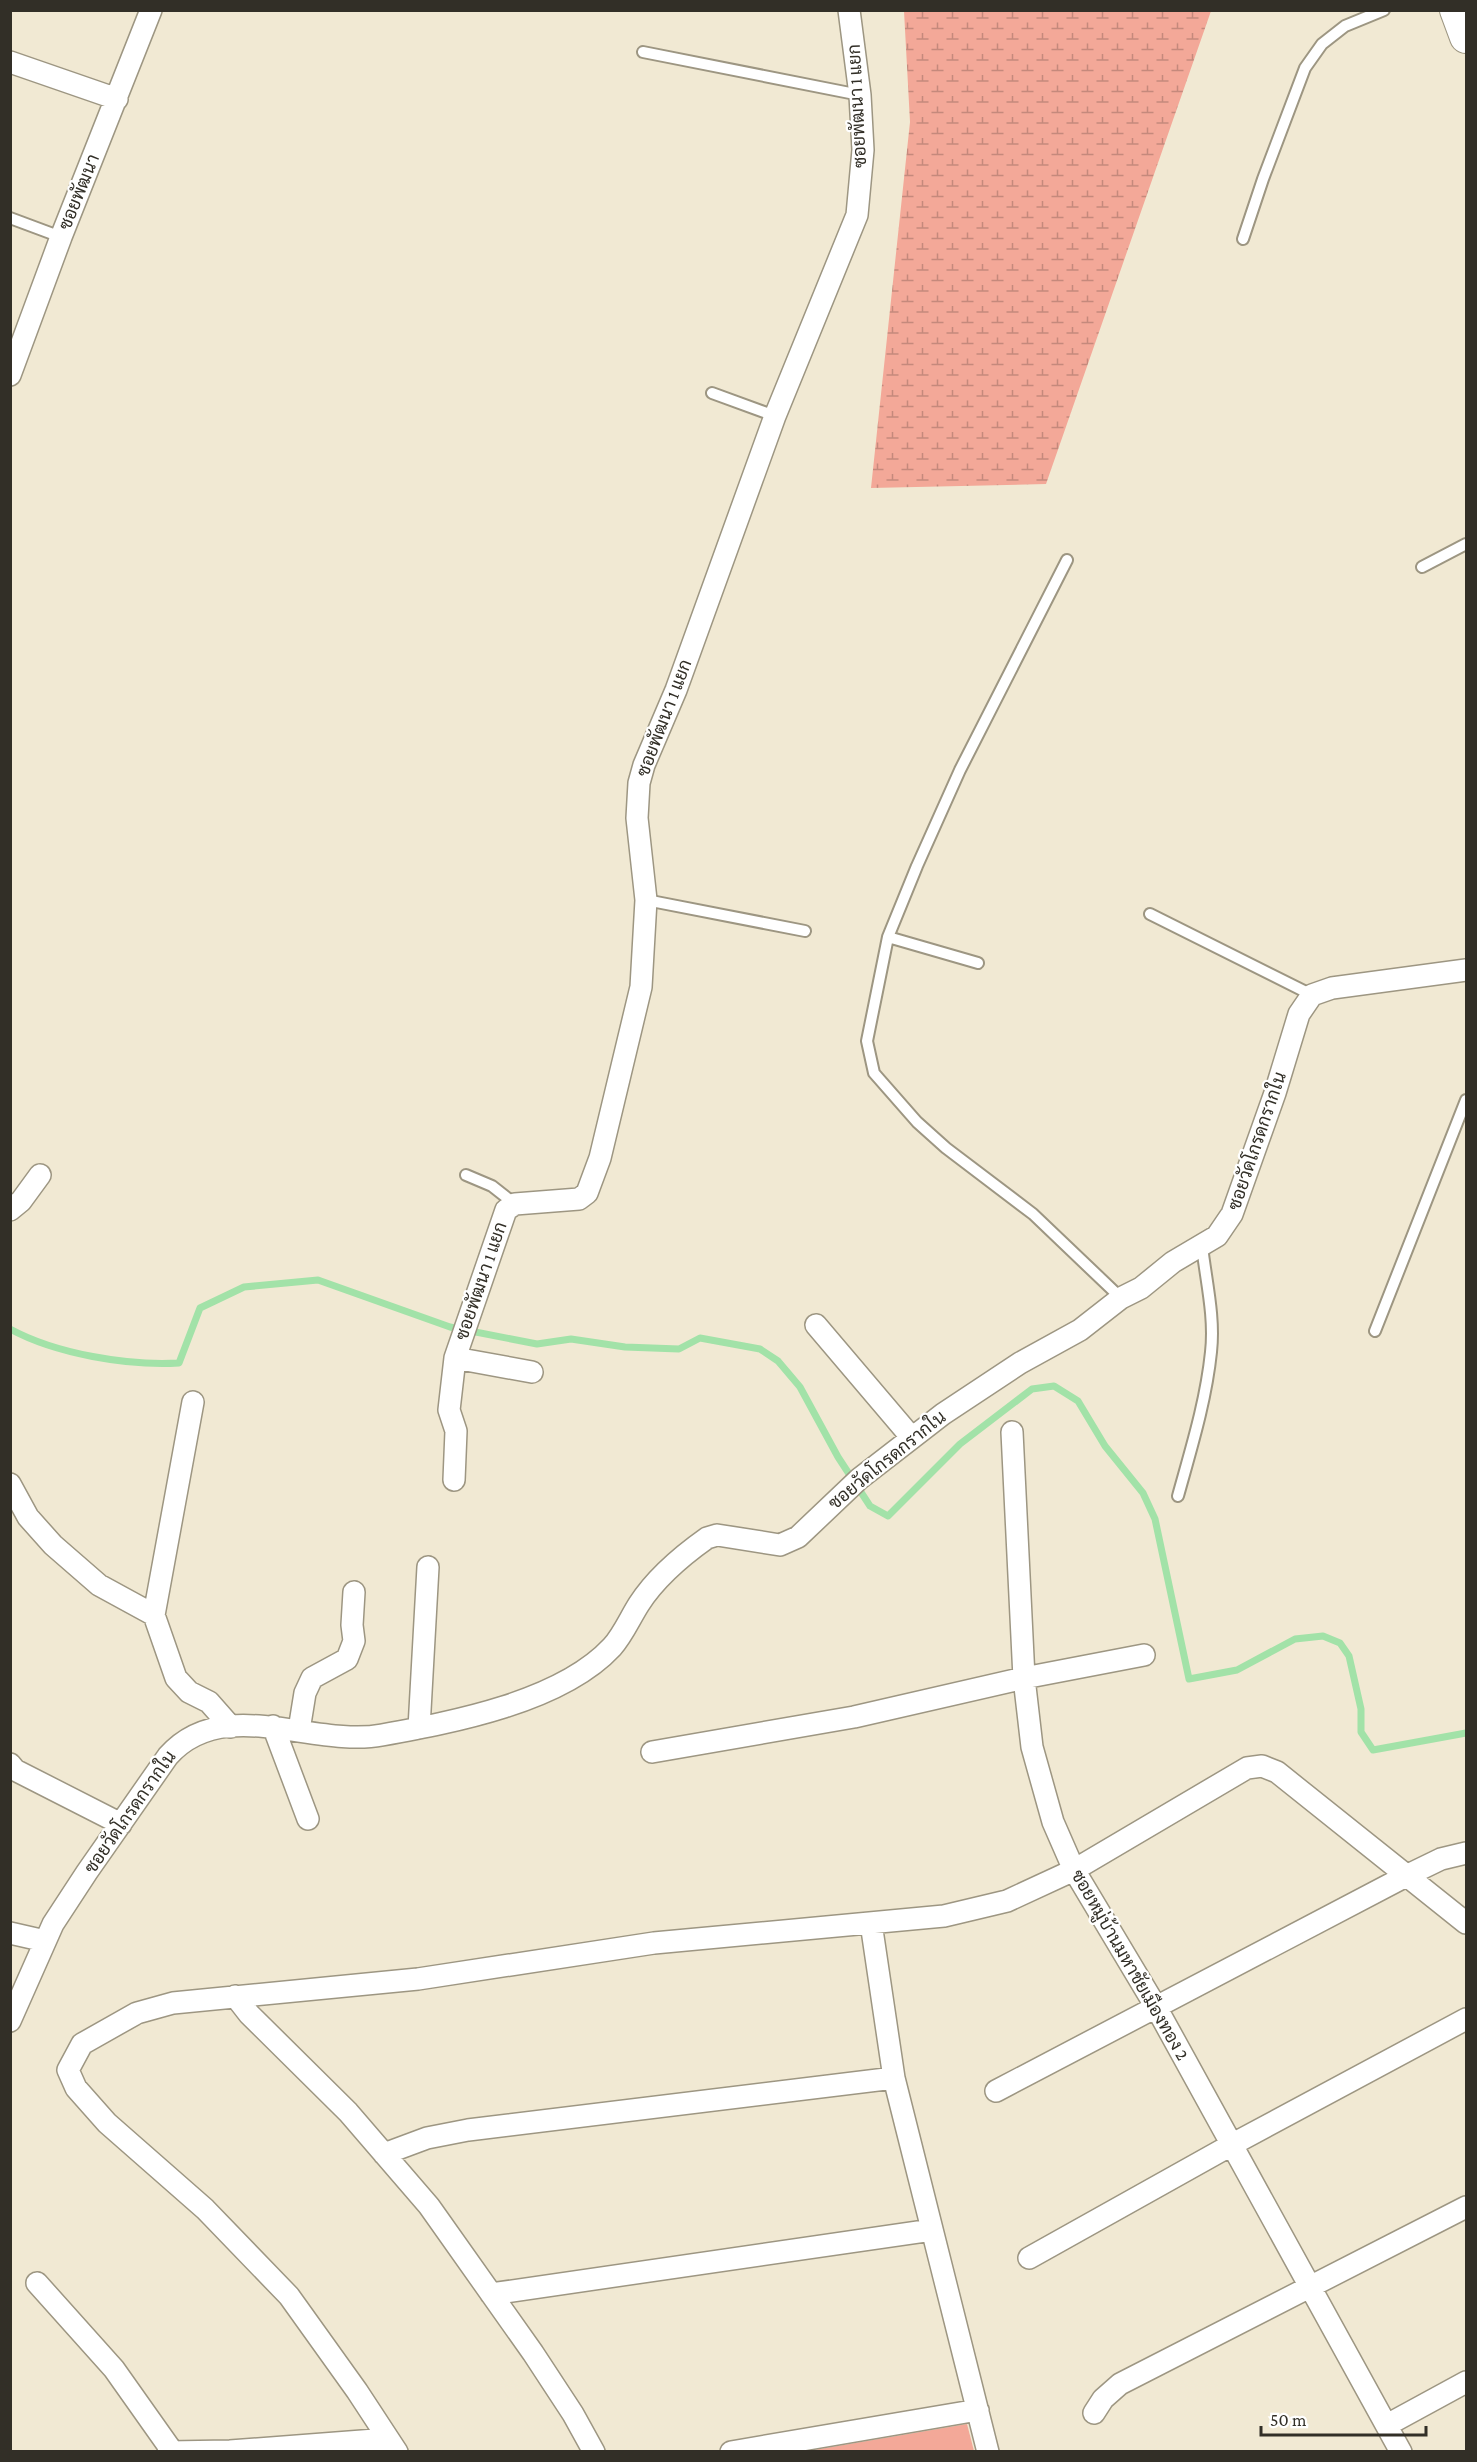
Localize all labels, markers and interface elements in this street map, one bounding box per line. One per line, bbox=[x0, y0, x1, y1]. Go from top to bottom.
street label: ซอยพัฒนา 1 แยก bbox=[843, 44, 870, 168]
street label: ซอยพัฒนา bbox=[54, 151, 103, 233]
street label: ซอยพัฒนา 1 แยก bbox=[632, 656, 696, 779]
street label: ซอยวัดโกรดกรากใน bbox=[1221, 1068, 1290, 1213]
street label: ซอยพัฒนา 1 แยก bbox=[450, 1219, 511, 1343]
street label: ซอยวัดโกรดกรากใน bbox=[823, 1404, 950, 1513]
street label: ซอยวัดโกรดกรากใน bbox=[78, 1745, 180, 1877]
street label: ซอยหมู่บ้านมหาชัยเมืองทอง 2 bbox=[1065, 1865, 1195, 2065]
scale bar bbox=[1261, 2399, 1426, 2437]
text: 50 m bbox=[1270, 2410, 1307, 2430]

